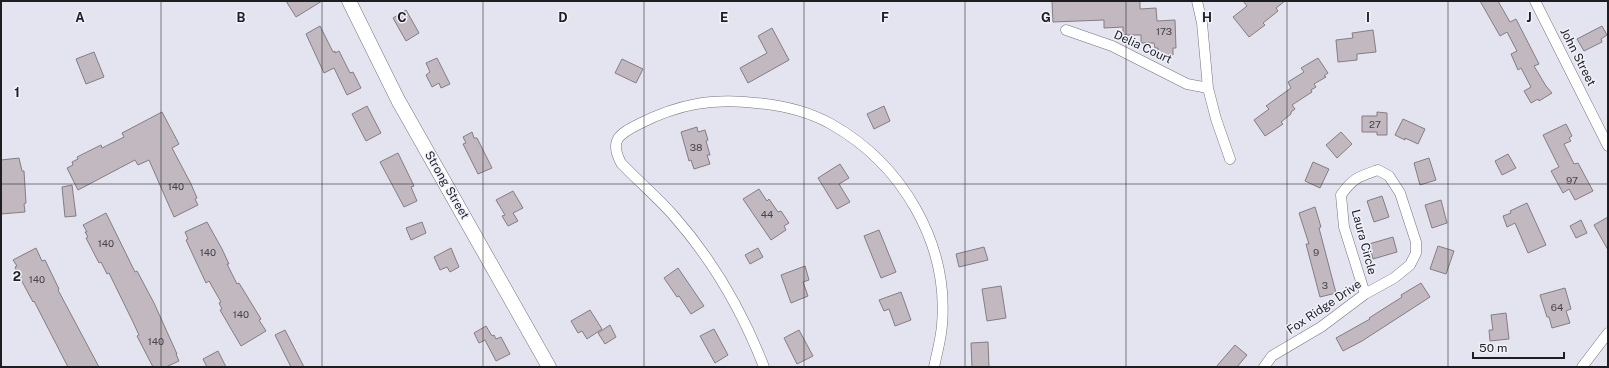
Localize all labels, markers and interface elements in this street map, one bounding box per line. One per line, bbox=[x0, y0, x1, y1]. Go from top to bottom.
text: A bbox=[75, 10, 85, 25]
text: B bbox=[237, 10, 246, 25]
text: C bbox=[397, 10, 407, 25]
text: D bbox=[558, 10, 568, 25]
text: E bbox=[720, 10, 728, 25]
text: F bbox=[881, 10, 889, 25]
text: G bbox=[1041, 10, 1051, 25]
text: H bbox=[1202, 10, 1212, 25]
text: I bbox=[1366, 10, 1370, 25]
text: J bbox=[1526, 10, 1532, 25]
house number: 173 bbox=[1156, 25, 1172, 37]
street label: John Street bbox=[1557, 26, 1599, 89]
street label: Delia Court bbox=[1112, 27, 1175, 67]
text: 1 bbox=[14, 85, 20, 100]
house number: 27 bbox=[1369, 118, 1381, 130]
house number: 38 bbox=[690, 141, 702, 153]
street label: Strong Street bbox=[422, 148, 472, 222]
house number: 97 bbox=[1566, 174, 1578, 186]
house number: 140 bbox=[168, 180, 184, 192]
house number: 44 bbox=[761, 208, 773, 220]
street label: Laura Circle bbox=[1349, 208, 1379, 276]
house number: 140 bbox=[98, 237, 114, 249]
house number: 140 bbox=[200, 246, 216, 258]
house number: 9 bbox=[1313, 246, 1319, 258]
text: 2 bbox=[13, 269, 21, 284]
house number: 140 bbox=[29, 273, 45, 285]
street label: Fox Ridge Drive bbox=[1284, 277, 1364, 337]
house number: 3 bbox=[1322, 279, 1328, 291]
house number: 64 bbox=[1551, 301, 1563, 313]
house number: 140 bbox=[233, 308, 249, 320]
scale bar bbox=[1473, 334, 1564, 360]
house number: 140 bbox=[148, 335, 164, 347]
text: 50 m bbox=[1479, 341, 1507, 355]

